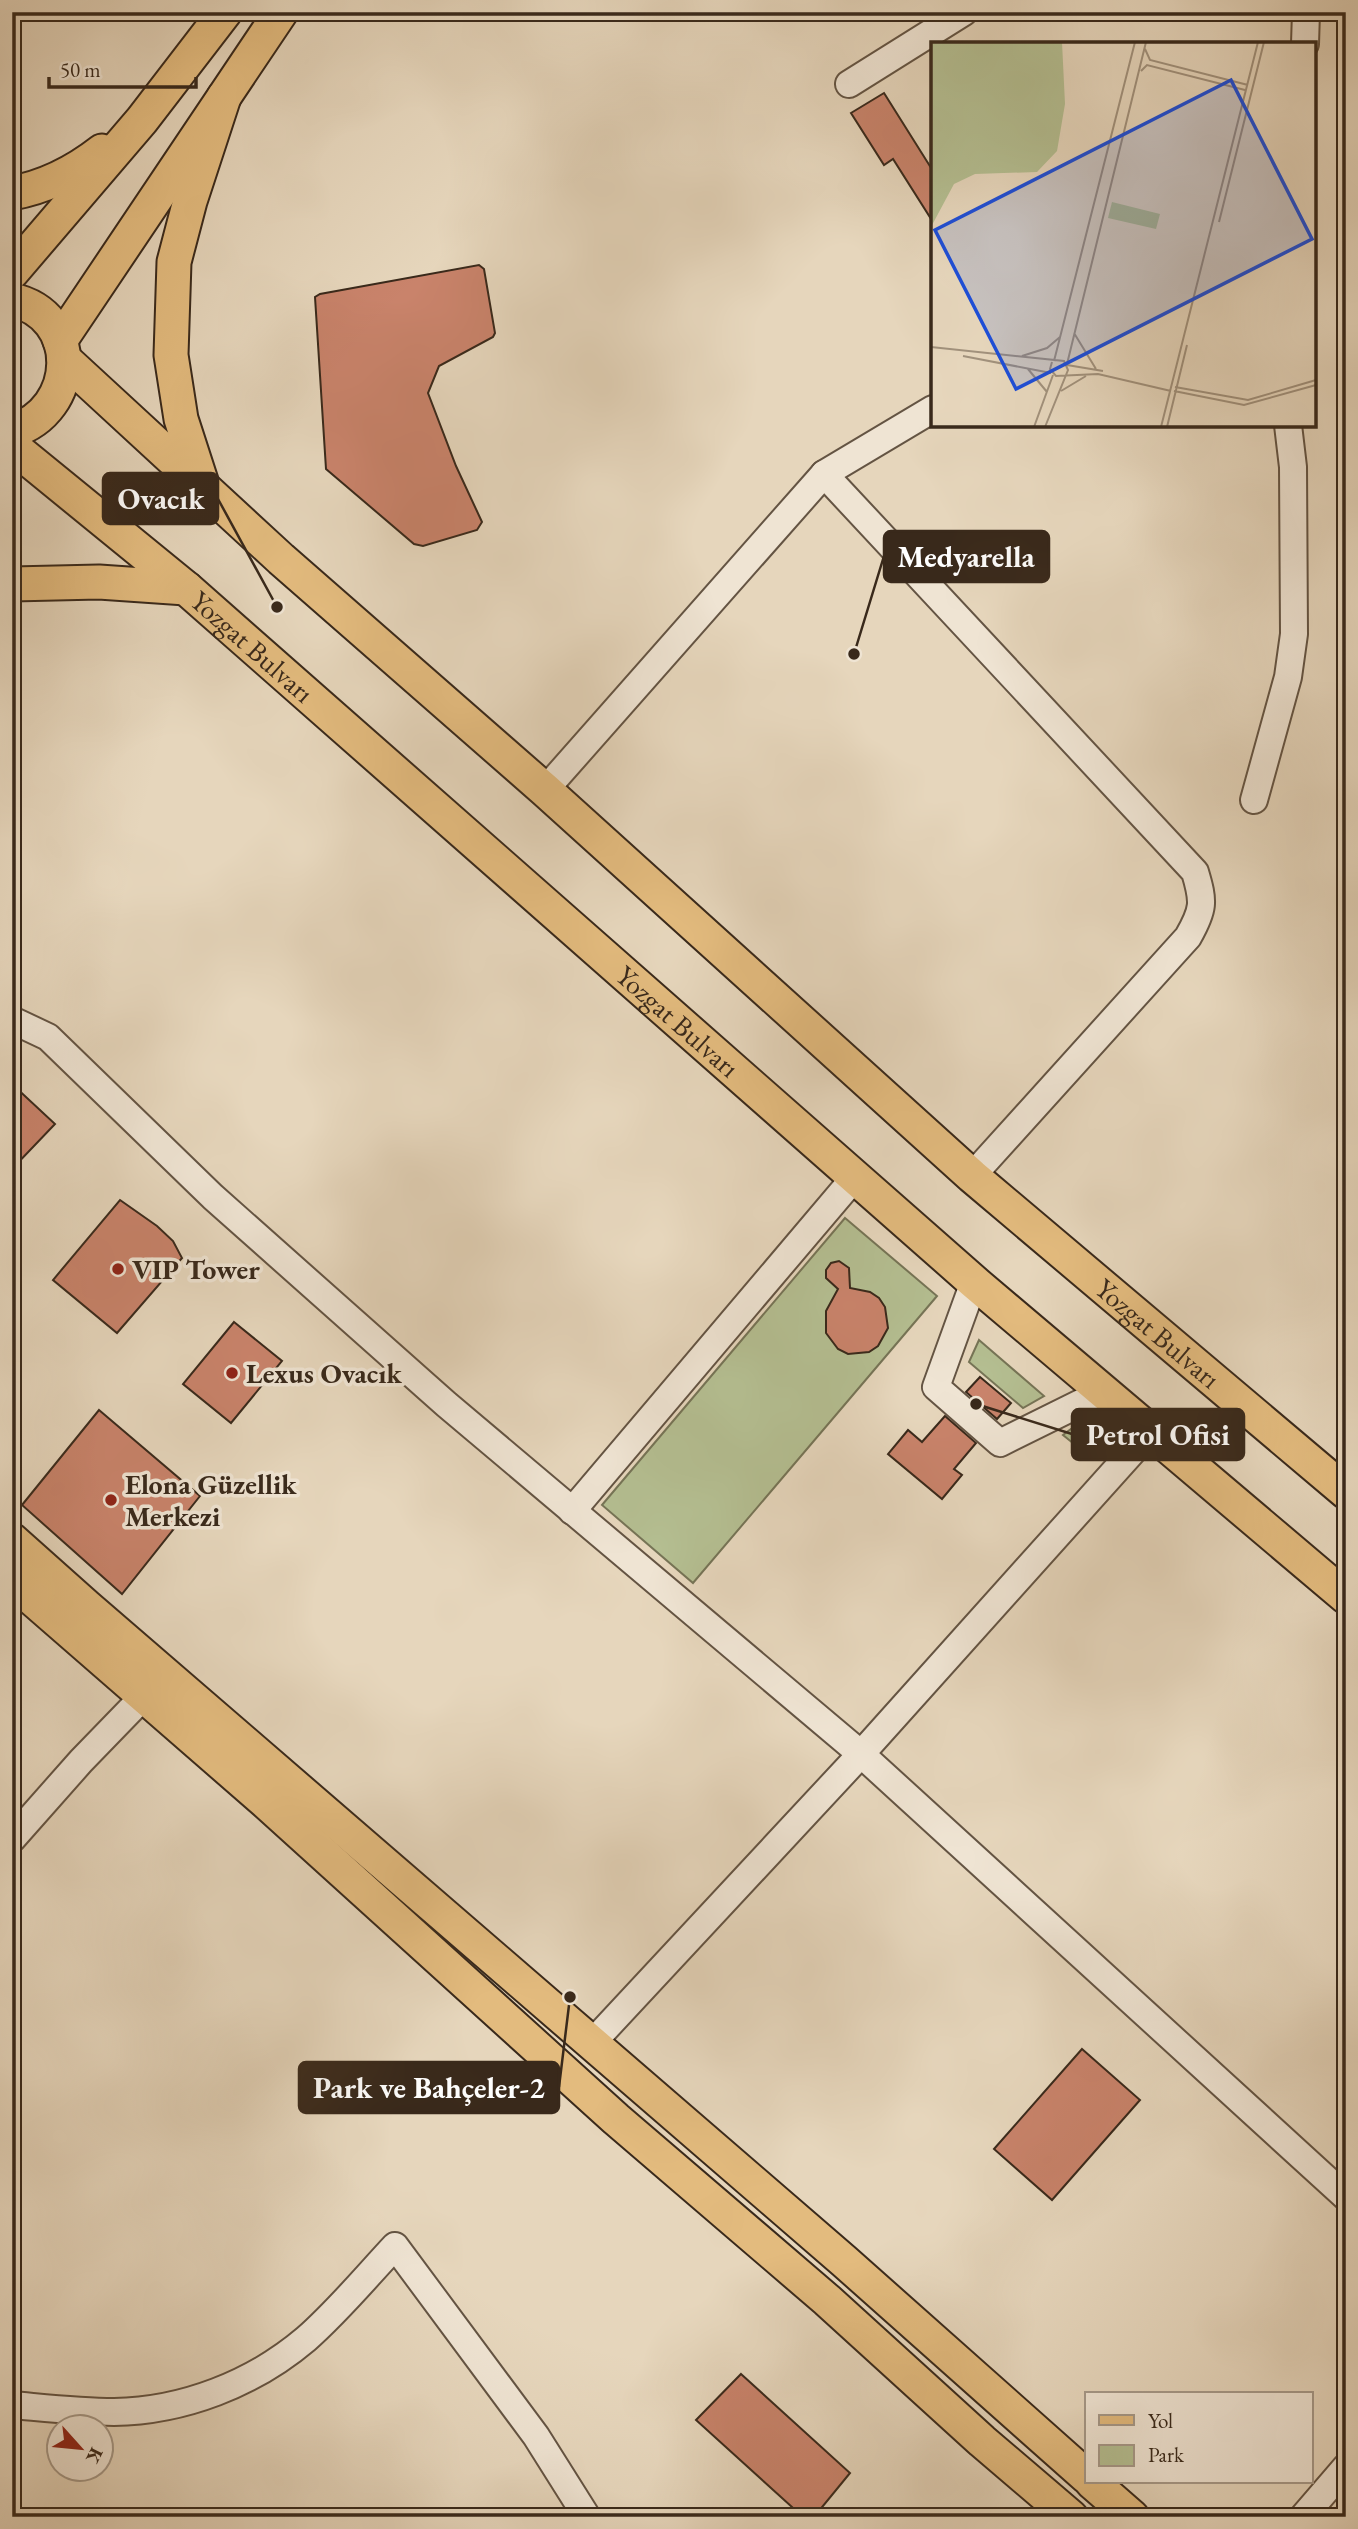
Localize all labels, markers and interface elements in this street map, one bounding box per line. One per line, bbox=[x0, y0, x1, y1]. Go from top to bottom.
inset map bbox=[931, 42, 1316, 427]
scale bar bbox=[49, 46, 196, 90]
text: 50 m bbox=[60, 56, 101, 83]
callout: Ovacık bbox=[103, 473, 218, 524]
text: Ovacık bbox=[117, 479, 205, 518]
callout: Medyarella bbox=[884, 531, 1049, 582]
text: Medyarella bbox=[897, 537, 1035, 576]
street label: Yozgat Bulvarı bbox=[183, 583, 322, 710]
street label: Yozgat Bulvarı bbox=[609, 957, 747, 1085]
place label: VIP Tower bbox=[132, 1251, 260, 1287]
marker: VIP Tower bbox=[110, 1261, 126, 1277]
street label: Yozgat Bulvarı bbox=[1088, 1270, 1228, 1396]
place label: Lexus Ovacık bbox=[246, 1355, 403, 1391]
marker: Lexus Ovacık bbox=[224, 1365, 240, 1381]
callout: Petrol Ofisi bbox=[1072, 1409, 1244, 1460]
text: Petrol Ofisi bbox=[1086, 1415, 1230, 1454]
place label: Elona Güzellik Merkezi bbox=[125, 1466, 297, 1534]
marker: Elona Güzellik Merkezi bbox=[103, 1492, 119, 1508]
callout: Park ve Bahçeler-2 bbox=[299, 2062, 559, 2113]
text: Park ve Bahçeler-2 bbox=[313, 2068, 545, 2107]
legend bbox=[1085, 2392, 1312, 2484]
text: Yol bbox=[1148, 2407, 1173, 2434]
north arrow bbox=[46, 2414, 116, 2484]
text: Park bbox=[1148, 2441, 1185, 2468]
text: K bbox=[80, 2443, 109, 2468]

